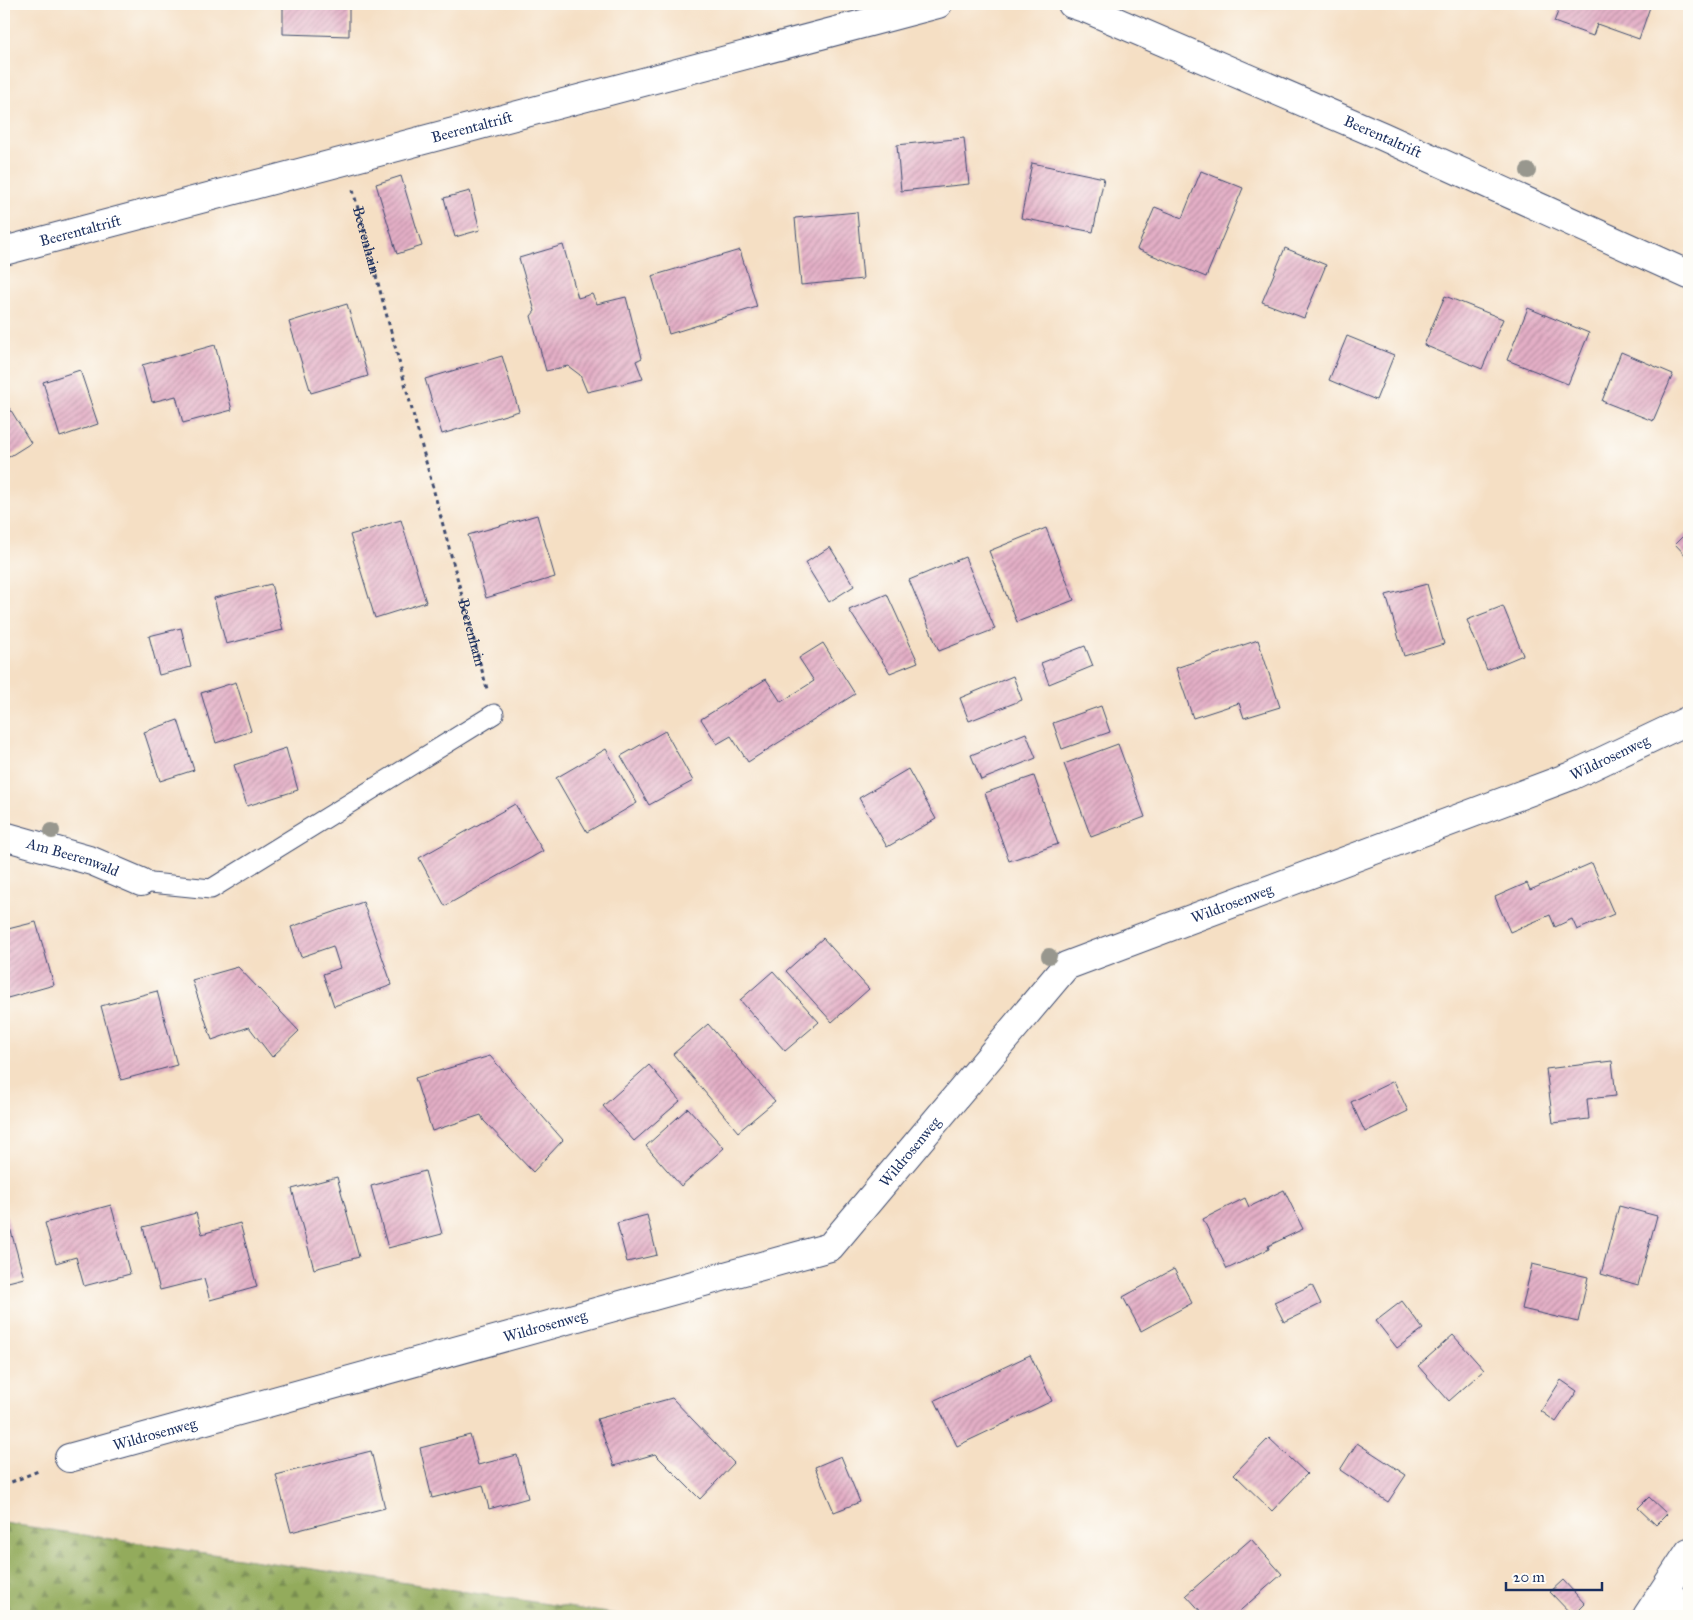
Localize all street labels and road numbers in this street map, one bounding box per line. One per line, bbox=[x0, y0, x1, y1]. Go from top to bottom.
street label: Beerentaltrift bbox=[429, 108, 515, 147]
street label: Beerentaltrift bbox=[1341, 112, 1425, 162]
street label: Beerenhain bbox=[349, 204, 384, 276]
street label: Beerentaltrift bbox=[38, 211, 124, 250]
street label: Beerenhain bbox=[454, 597, 489, 668]
street label: Wildrosenweg bbox=[1567, 731, 1653, 784]
street label: Am Beerenwald bbox=[24, 834, 122, 881]
street label: Wildrosenweg bbox=[1189, 880, 1276, 927]
street label: Wildrosenweg bbox=[875, 1112, 945, 1190]
street label: Wildrosenweg bbox=[501, 1306, 590, 1346]
street label: Wildrosenweg bbox=[111, 1414, 199, 1454]

